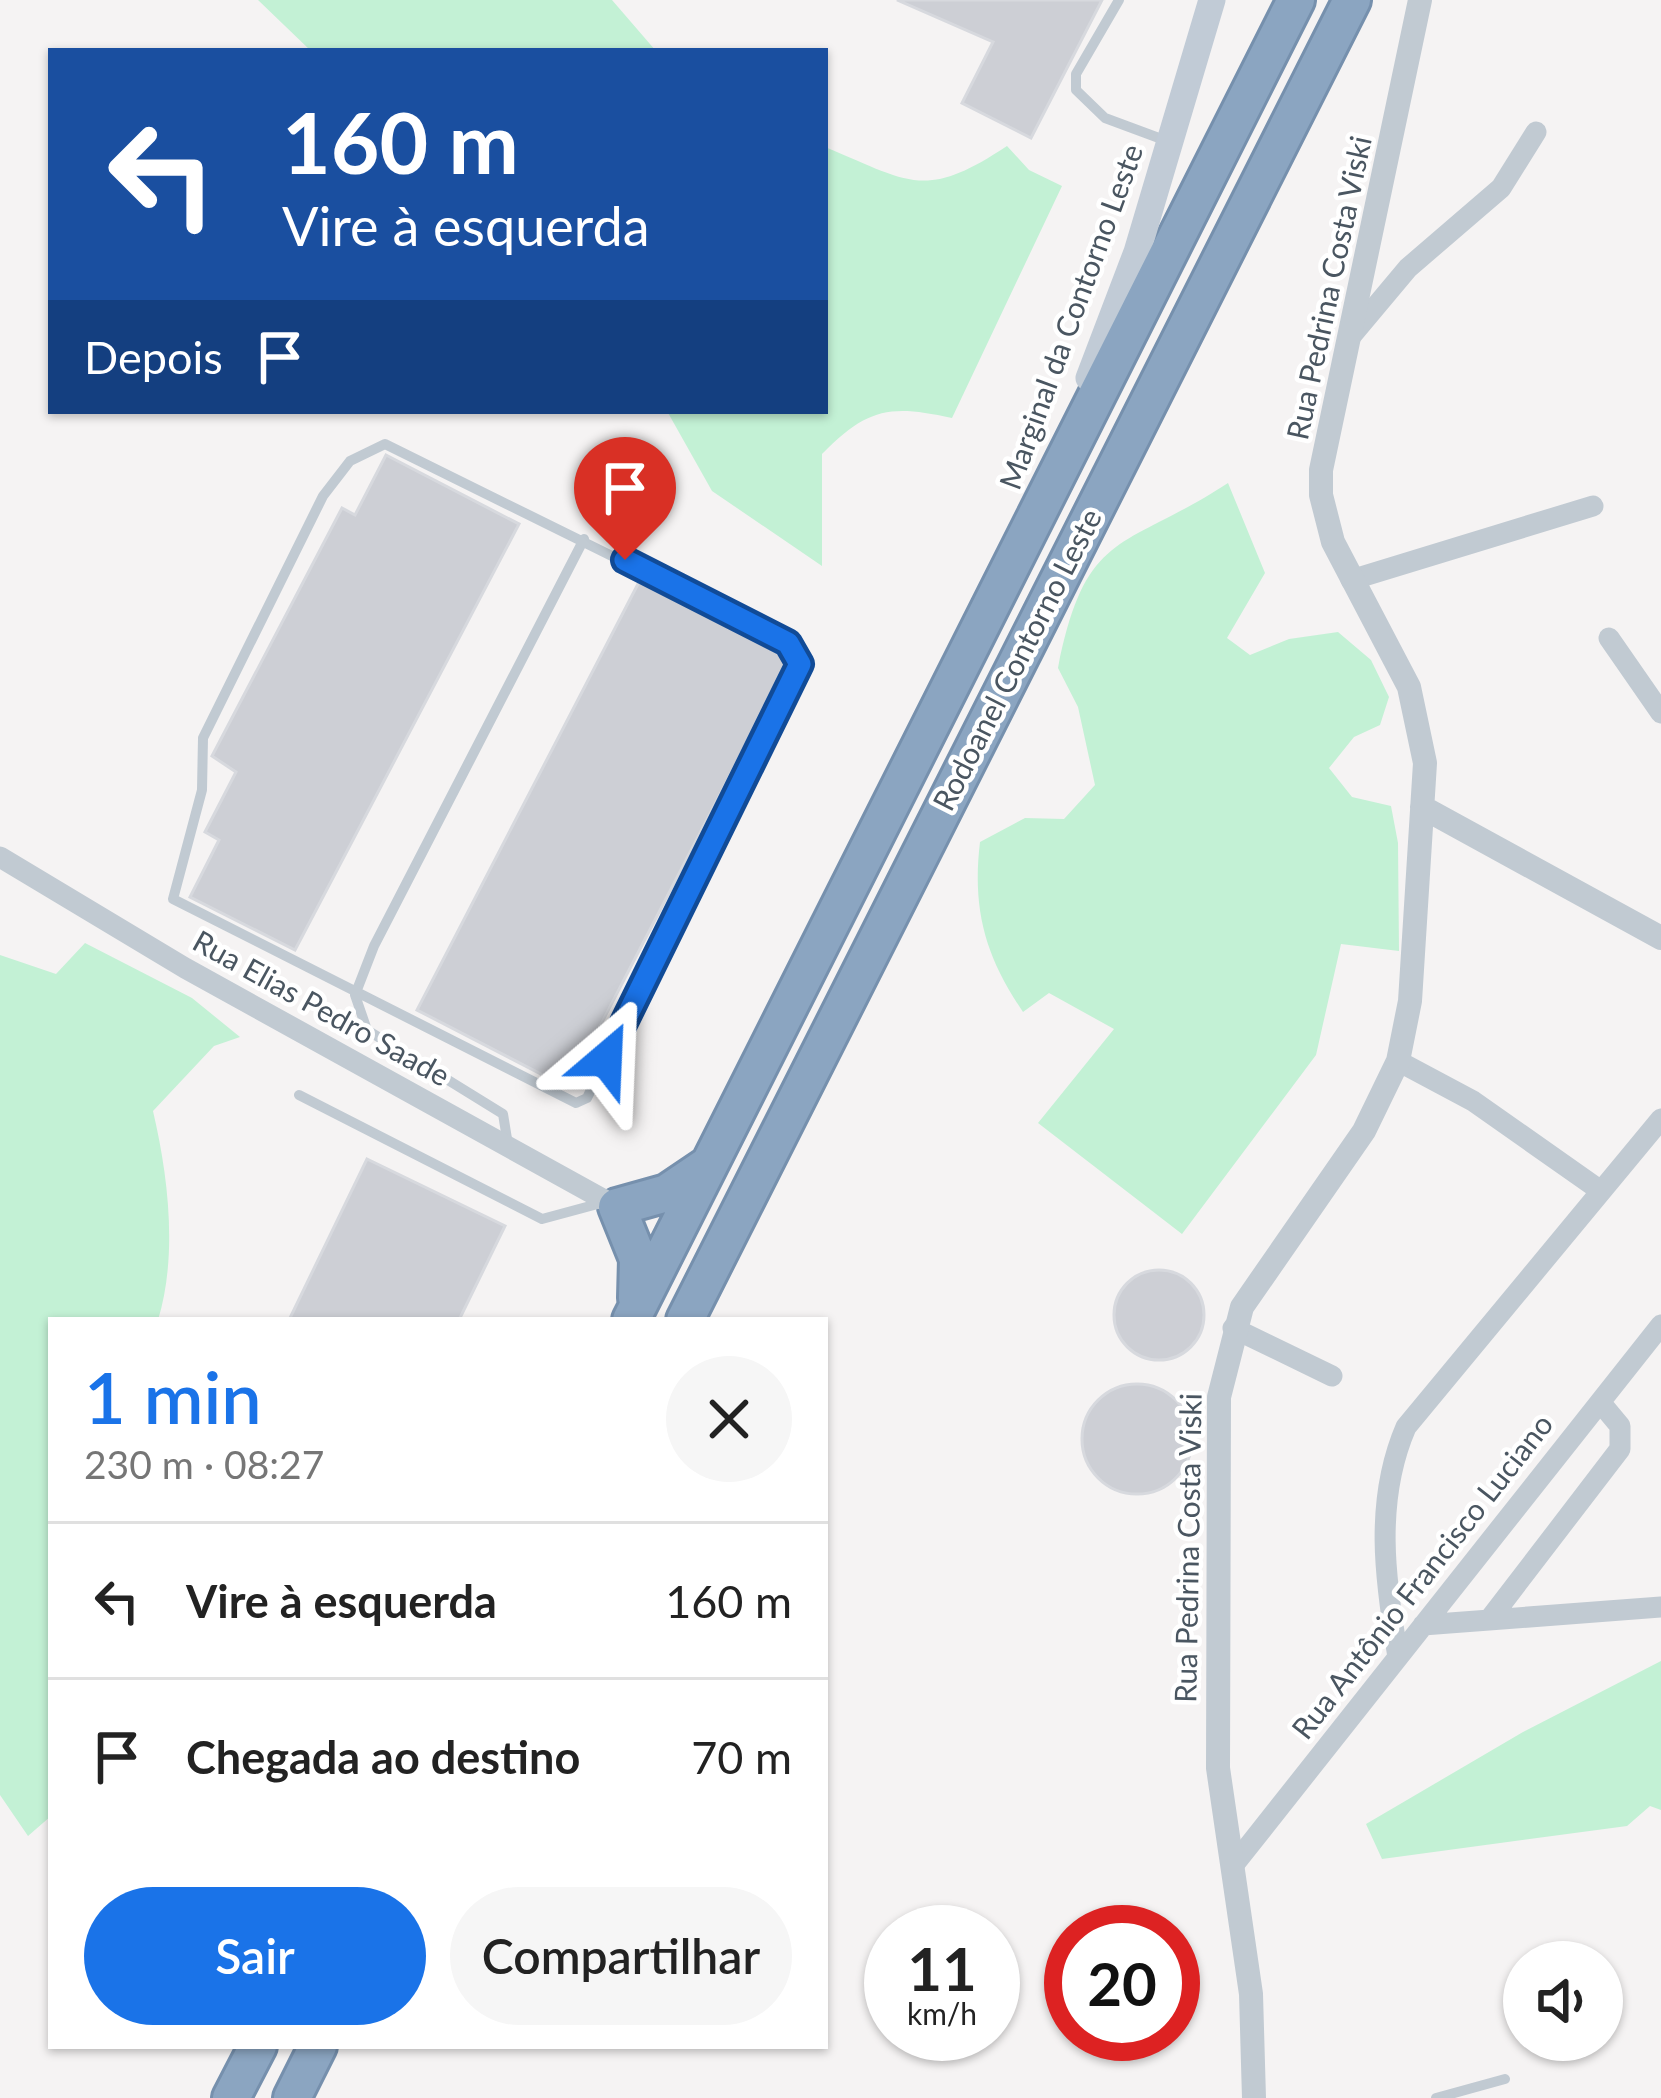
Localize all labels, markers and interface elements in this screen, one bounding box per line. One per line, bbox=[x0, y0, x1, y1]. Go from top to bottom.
text: 160 m bbox=[282, 91, 519, 192]
icon: left bbox=[84, 96, 240, 252]
street label: Rua Pedrina Costa Viski bbox=[1278, 132, 1378, 443]
street label: Marginal da Contorno Leste bbox=[991, 139, 1149, 494]
text: Vire à esquerda bbox=[282, 193, 650, 258]
icon: arrive bbox=[247, 324, 313, 390]
text: Depois bbox=[84, 330, 223, 384]
pin bbox=[574, 437, 676, 560]
icon: arrive bbox=[592, 455, 658, 521]
street label: Rodoanel Contorno Leste bbox=[924, 502, 1108, 816]
street label: Rua Elias Pedro Saade bbox=[187, 922, 457, 1093]
position arrow bbox=[543, 996, 669, 1122]
text: 1 min bbox=[84, 1353, 262, 1439]
button: close bbox=[666, 1356, 792, 1482]
street label: Rua Pedrina Costa Viski bbox=[1166, 1393, 1208, 1703]
street label: Rua Antônio Francisco Luciano bbox=[1283, 1406, 1559, 1745]
text: 230 m · 08:27 bbox=[84, 1441, 324, 1487]
icon: left bbox=[84, 1568, 150, 1634]
text: Vire à esquerda bbox=[186, 1574, 497, 1628]
text: 160 m bbox=[665, 1574, 792, 1628]
icon: arrive bbox=[84, 1724, 150, 1790]
text: Chegada ao destino bbox=[186, 1730, 580, 1784]
text: 70 m bbox=[691, 1730, 792, 1784]
button: Sair bbox=[84, 1887, 426, 2025]
button: Compartilhar bbox=[450, 1887, 792, 2025]
speed limit sign: 20 bbox=[1044, 1905, 1200, 2061]
text: 11 bbox=[907, 1932, 977, 2004]
map controls bbox=[1503, 1941, 1623, 2061]
button: sound bbox=[1503, 1941, 1623, 2061]
text: km/h bbox=[907, 1995, 977, 2031]

